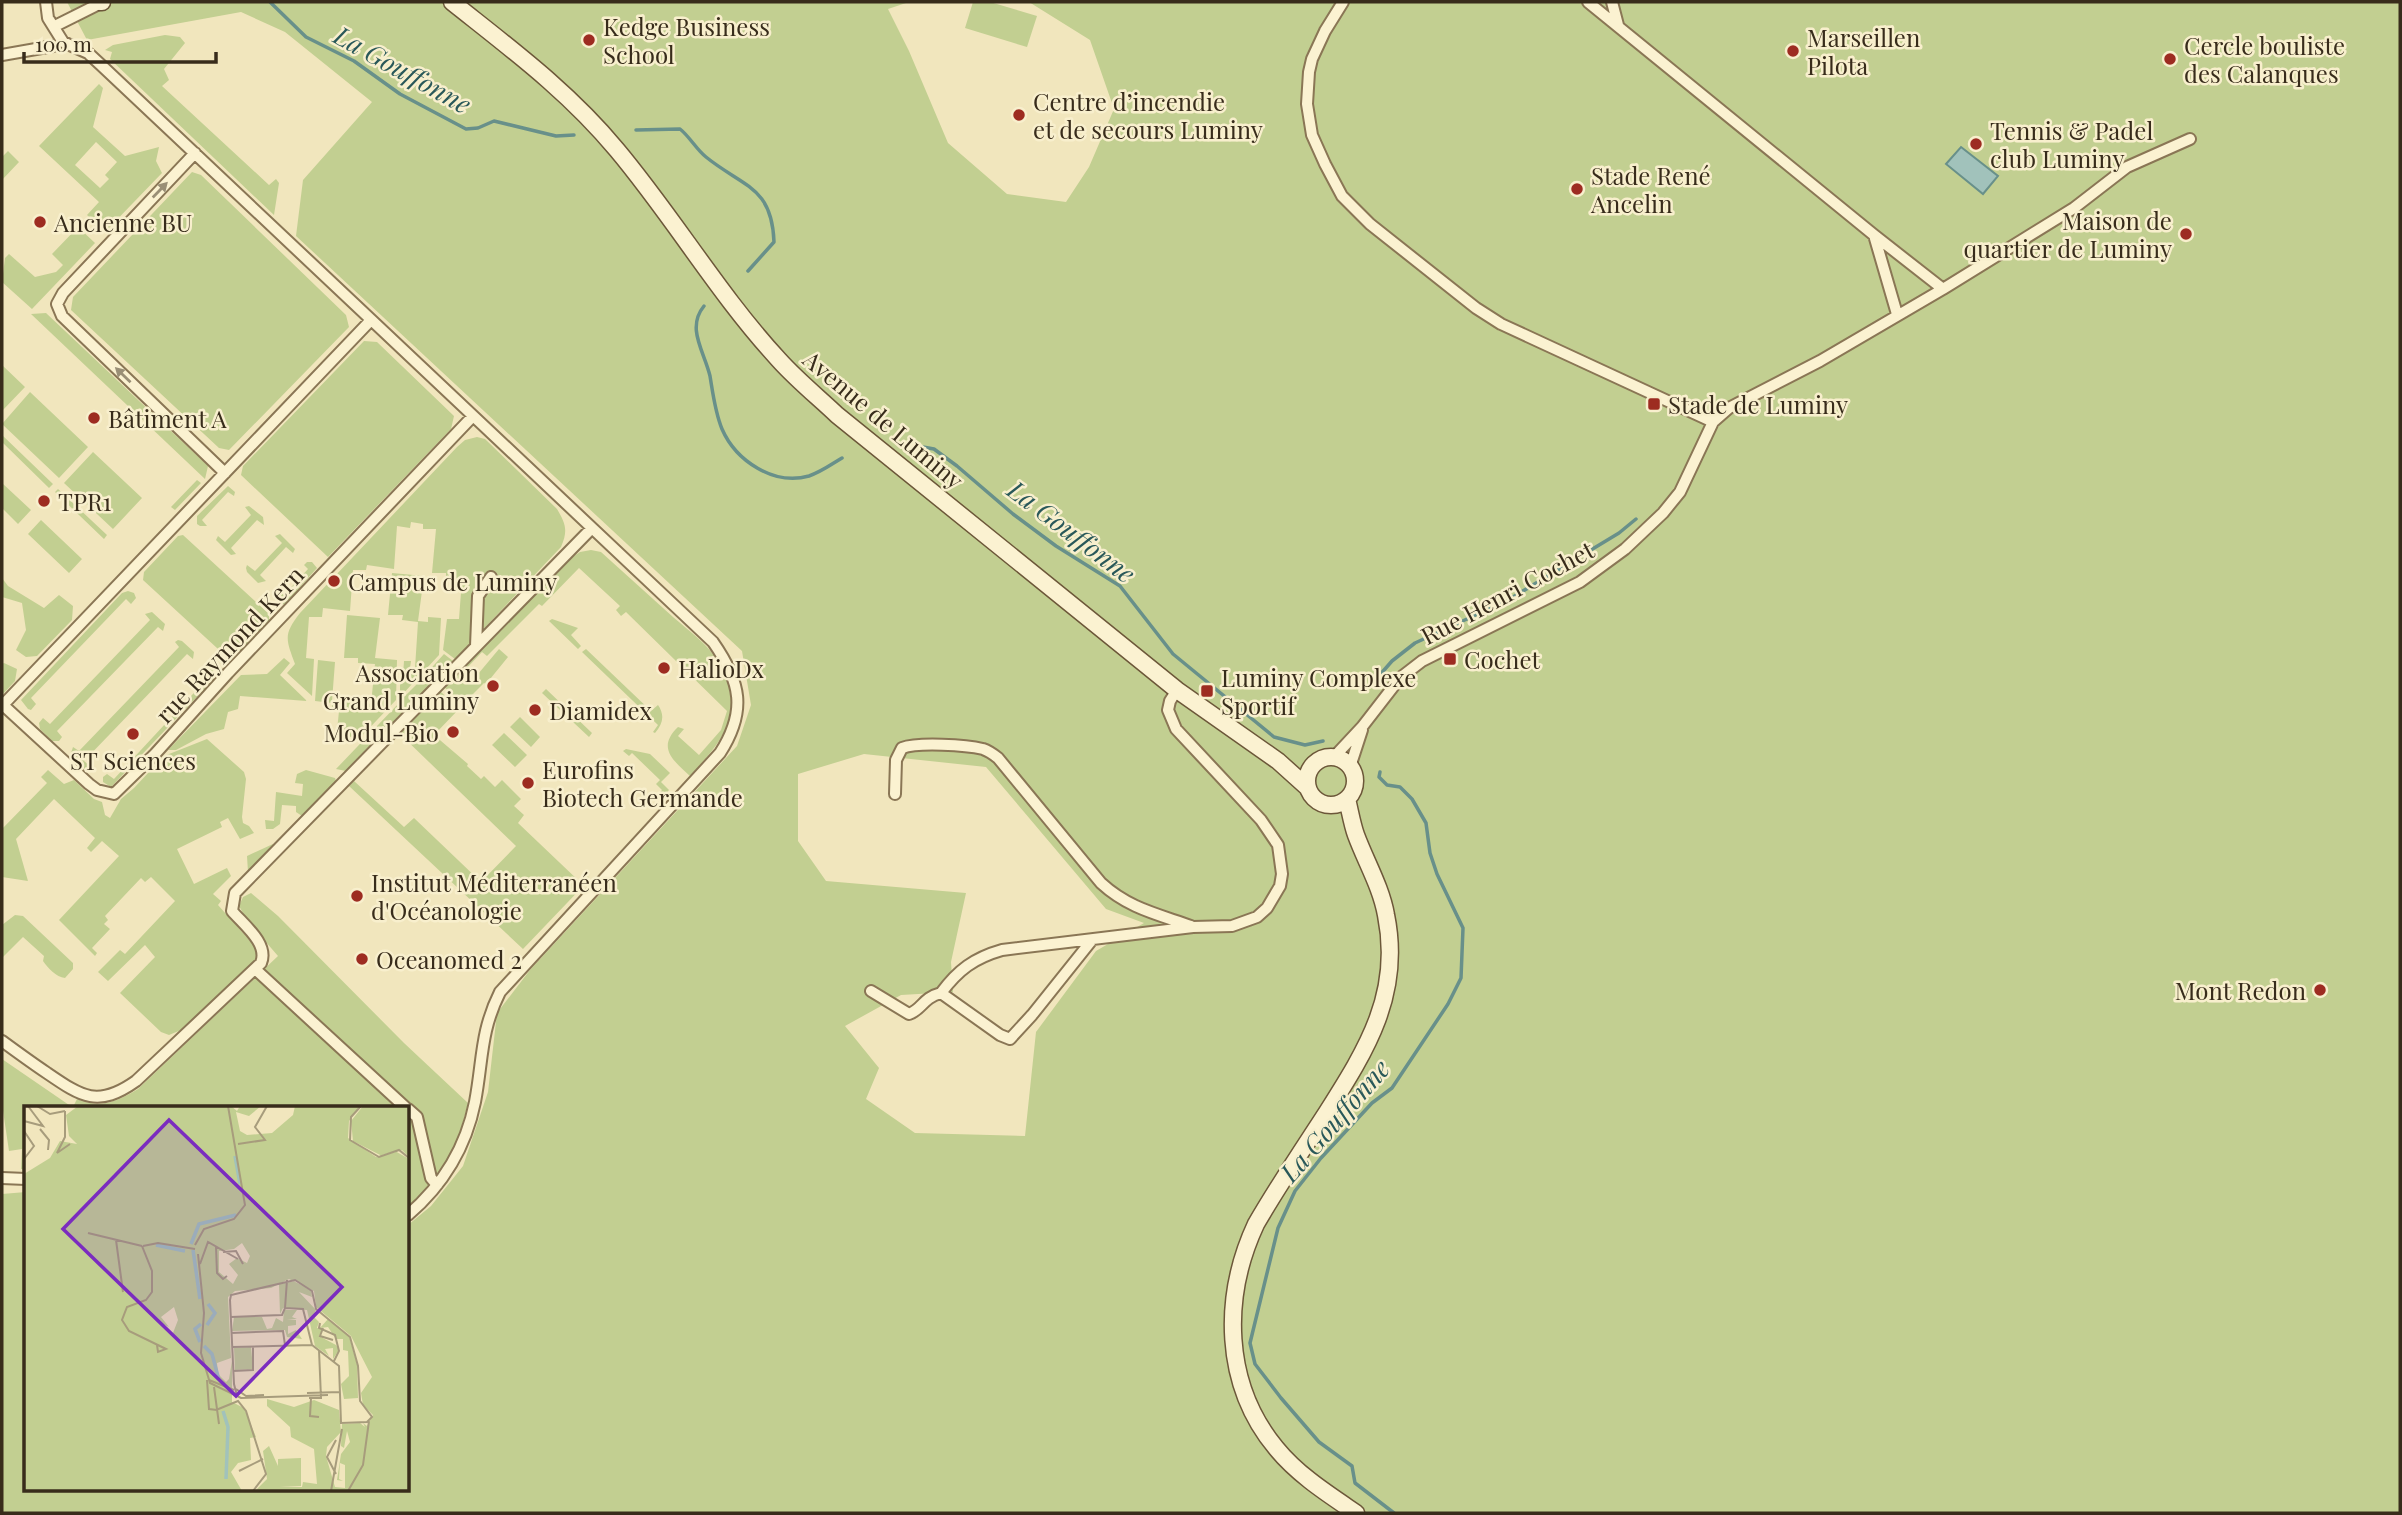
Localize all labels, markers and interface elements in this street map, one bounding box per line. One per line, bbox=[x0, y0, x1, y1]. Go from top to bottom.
place label: Kedge Business School bbox=[603, 10, 770, 70]
water label: La Gouffonne bbox=[328, 17, 478, 121]
scale bar bbox=[24, 21, 217, 65]
place label: Marseillen Pilota bbox=[1807, 21, 1920, 81]
text: 100 m bbox=[35, 29, 92, 57]
place label: Cercle bouliste des Calanques bbox=[2184, 29, 2345, 89]
marker: Kedge Business School bbox=[581, 32, 597, 48]
marker: Marseillen Pilota bbox=[1785, 43, 1801, 59]
marker: Cercle bouliste des Calanques bbox=[2162, 51, 2178, 67]
place label: Centre d’incendie et de secours Luminy bbox=[1033, 85, 1263, 145]
marker: Centre d’incendie et de secours Luminy bbox=[1011, 107, 1027, 123]
place label: Tennis & Padel club Luminy bbox=[1990, 114, 2153, 174]
marker: Tennis & Padel club Luminy bbox=[1968, 136, 1984, 152]
place label: Stade René Ancelin bbox=[1590, 159, 1711, 219]
marker: Stade René Ancelin bbox=[1569, 181, 1585, 197]
one-way arrow bbox=[152, 182, 168, 199]
place label: Maison de quartier de Luminy bbox=[1963, 204, 2172, 264]
place label: Ancienne BU bbox=[53, 206, 192, 238]
marker: Ancienne BU bbox=[32, 214, 48, 230]
marker: Maison de quartier de Luminy bbox=[2178, 226, 2194, 242]
street label: Avenue de Luminy bbox=[796, 342, 971, 495]
one-way arrow bbox=[114, 366, 131, 383]
place label: Stade de Luminy bbox=[1668, 388, 1848, 420]
marker: Stade de Luminy bbox=[1646, 396, 1662, 412]
place label: Bâtiment A bbox=[108, 402, 227, 434]
marker: Bâtiment A bbox=[86, 410, 102, 426]
water label: La Gouffonne bbox=[1000, 471, 1143, 590]
place label: TPR1 bbox=[58, 485, 111, 517]
marker: TPR1 bbox=[36, 493, 52, 509]
street label: Rue Henri Cochet bbox=[1415, 533, 1600, 651]
street label: rue Raymond Kern bbox=[148, 559, 310, 729]
place label: Campus de Luminy bbox=[348, 565, 557, 597]
marker: Campus de Luminy bbox=[326, 573, 342, 589]
place label: Cochet bbox=[1464, 643, 1541, 675]
marker: Cochet bbox=[1442, 651, 1458, 667]
place label: HalioDx bbox=[678, 652, 765, 684]
place label: Association Grand Luminy bbox=[323, 656, 479, 716]
marker: HalioDx bbox=[656, 660, 672, 676]
place label: Luminy Complexe Sportif bbox=[1221, 661, 1417, 721]
marker: Association Grand Luminy bbox=[485, 678, 501, 694]
marker: Luminy Complexe Sportif bbox=[1199, 683, 1215, 699]
place label: Diamidex bbox=[549, 694, 652, 726]
marker: Diamidex bbox=[527, 702, 543, 718]
place label: Modul-Bio bbox=[324, 716, 439, 748]
marker: Modul-Bio bbox=[445, 724, 461, 740]
marker: ST Sciences bbox=[125, 726, 141, 742]
place label: ST Sciences bbox=[70, 744, 196, 776]
place label: Eurofins Biotech Germande bbox=[542, 753, 743, 813]
marker: Eurofins Biotech Germande bbox=[520, 775, 536, 791]
place label: Institut Méditerranéen d'Océanologie bbox=[371, 866, 617, 926]
marker: Institut Méditerranéen d'Océanologie bbox=[349, 888, 365, 904]
place label: Oceanomed 2 bbox=[376, 943, 522, 975]
marker: Oceanomed 2 bbox=[354, 951, 370, 967]
place label: Mont Redon bbox=[2175, 974, 2306, 1006]
marker: Mont Redon bbox=[2312, 982, 2328, 998]
water label: La Gouffonne bbox=[1271, 1052, 1397, 1189]
inset map bbox=[24, 1106, 410, 1490]

